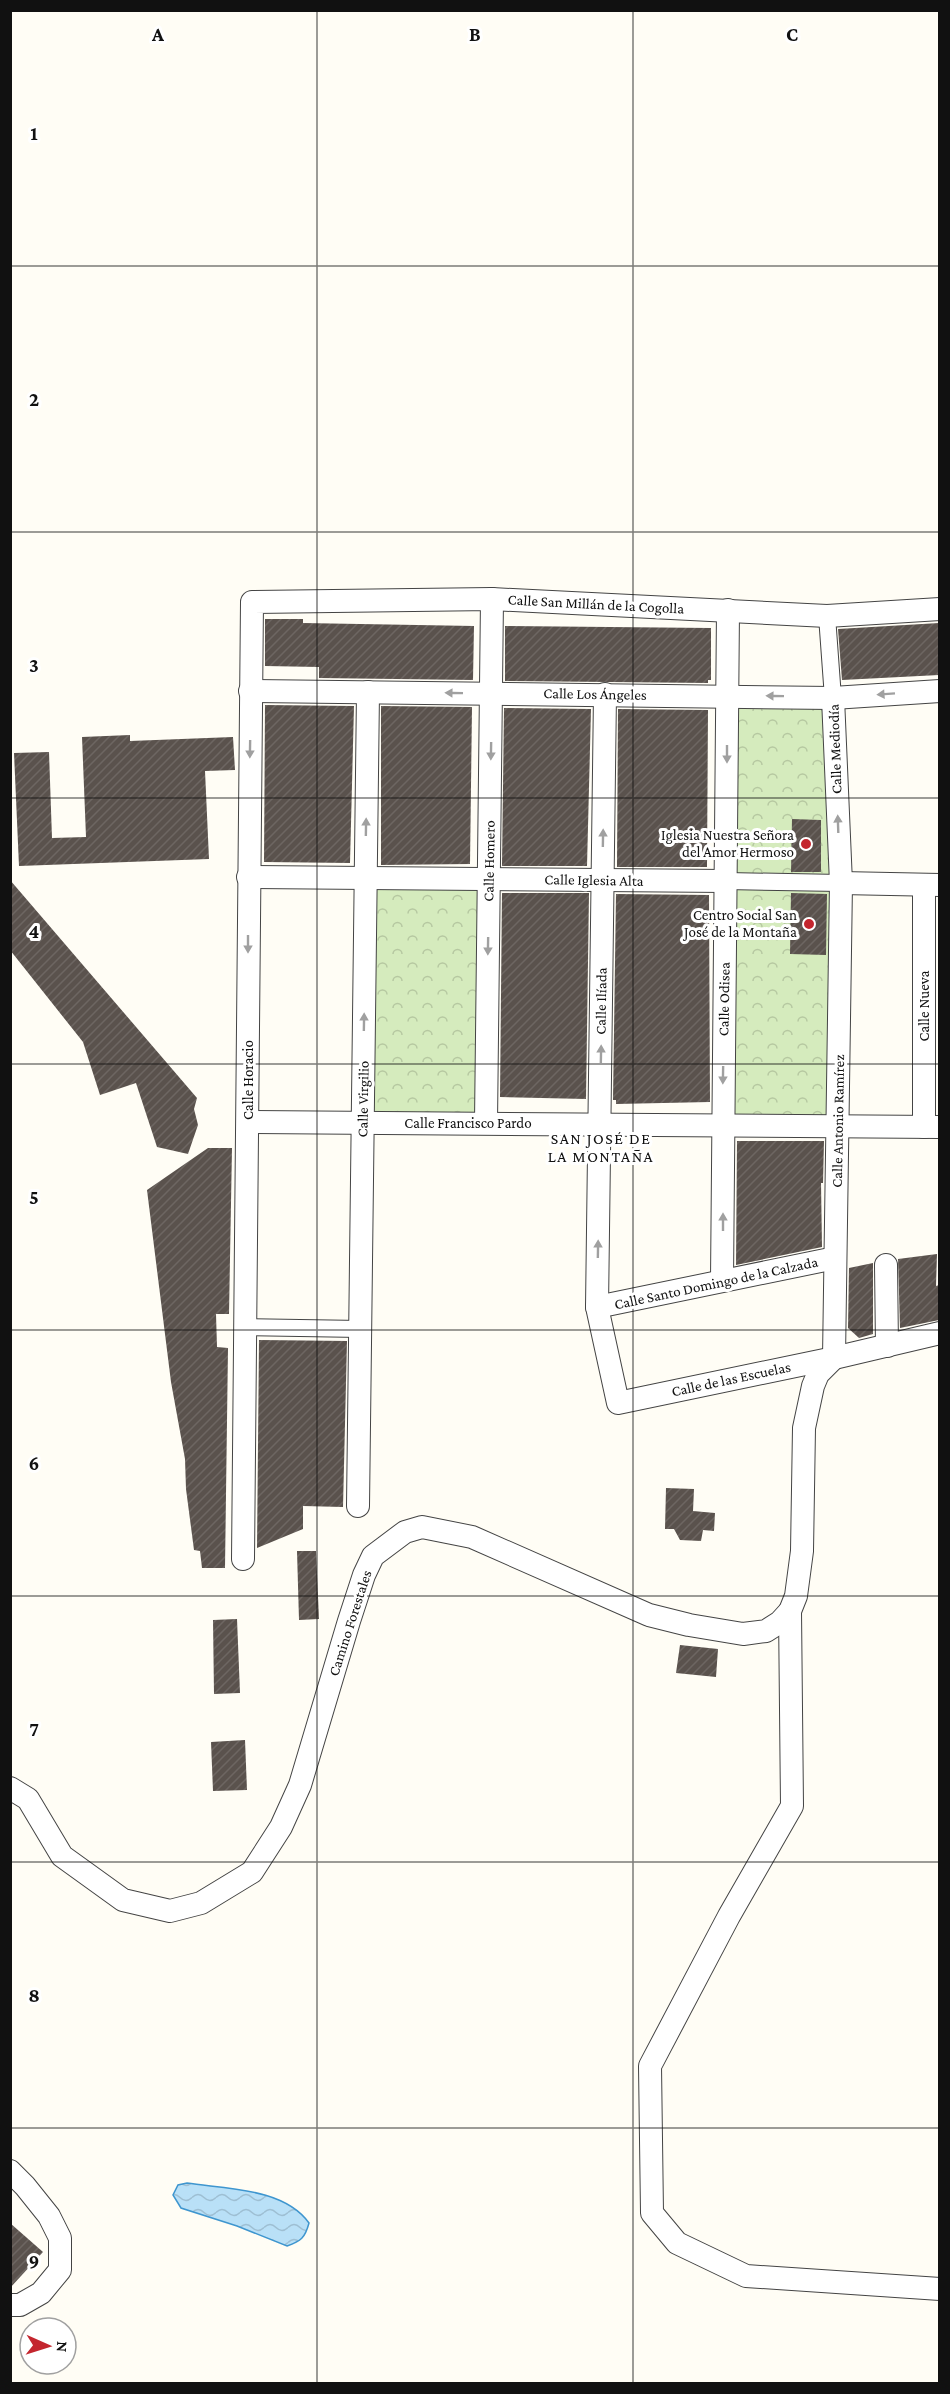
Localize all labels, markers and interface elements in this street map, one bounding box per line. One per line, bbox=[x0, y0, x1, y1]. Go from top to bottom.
text: A bbox=[151, 23, 165, 45]
text: B bbox=[469, 23, 481, 45]
text: C bbox=[786, 23, 798, 45]
text: 1 bbox=[30, 122, 38, 144]
text: 2 bbox=[29, 388, 39, 410]
street label: Calle San Millán de la Cogolla bbox=[507, 591, 685, 618]
text: 3 bbox=[29, 654, 39, 676]
street label: Calle Los Ángeles bbox=[543, 685, 647, 704]
one-way arrow bbox=[444, 688, 463, 698]
one-way arrow bbox=[877, 690, 896, 699]
one-way arrow bbox=[765, 692, 784, 701]
street label: Calle Mediodía bbox=[825, 704, 845, 794]
one-way arrow bbox=[245, 740, 255, 759]
one-way arrow bbox=[486, 742, 496, 761]
one-way arrow bbox=[722, 744, 731, 763]
one-way arrow bbox=[834, 815, 843, 834]
one-way arrow bbox=[362, 817, 371, 836]
street label: Calle Homero bbox=[480, 820, 498, 902]
place label: Iglesia Nuestra Señora del Amor Hermoso bbox=[661, 827, 794, 860]
one-way arrow bbox=[598, 828, 608, 847]
marker: Iglesia Nuestra Señora del Amor Hermoso bbox=[799, 837, 813, 851]
street label: Calle Iglesia Alta bbox=[544, 871, 644, 890]
place label: Centro Social San José de la Montaña bbox=[682, 907, 797, 941]
marker: Centro Social San José de la Montaña bbox=[802, 917, 816, 931]
text: 4 bbox=[29, 920, 40, 942]
one-way arrow bbox=[243, 935, 253, 954]
one-way arrow bbox=[483, 937, 493, 956]
street label: Calle Odisea bbox=[715, 962, 733, 1036]
street label: Calle Ilíada bbox=[592, 967, 610, 1035]
street label: Calle Nueva bbox=[916, 970, 932, 1042]
one-way arrow bbox=[359, 1012, 369, 1031]
street label: Calle Horacio bbox=[240, 1040, 256, 1120]
one-way arrow bbox=[596, 1044, 605, 1063]
street label: Calle Antonio Ramírez bbox=[829, 1054, 847, 1188]
street label: Calle Virgilio bbox=[354, 1060, 373, 1138]
one-way arrow bbox=[718, 1065, 728, 1084]
street label: Calle Francisco Pardo bbox=[404, 1115, 532, 1131]
district label: SAN JOSÉ DE LA MONTAÑA bbox=[548, 1130, 654, 1165]
text: 5 bbox=[29, 1186, 39, 1208]
one-way arrow bbox=[718, 1212, 727, 1231]
one-way arrow bbox=[593, 1239, 603, 1258]
street label: Calle Santo Domingo de la Calzada bbox=[613, 1254, 820, 1313]
street label: Calle de las Escuelas bbox=[670, 1359, 792, 1399]
text: 6 bbox=[29, 1452, 39, 1474]
street label: Camino Forestales bbox=[325, 1568, 375, 1678]
text: 7 bbox=[29, 1718, 39, 1740]
text: 8 bbox=[28, 1984, 40, 2006]
text: 9 bbox=[29, 2250, 39, 2272]
north arrow bbox=[18, 2316, 78, 2376]
text: N bbox=[54, 2341, 71, 2353]

